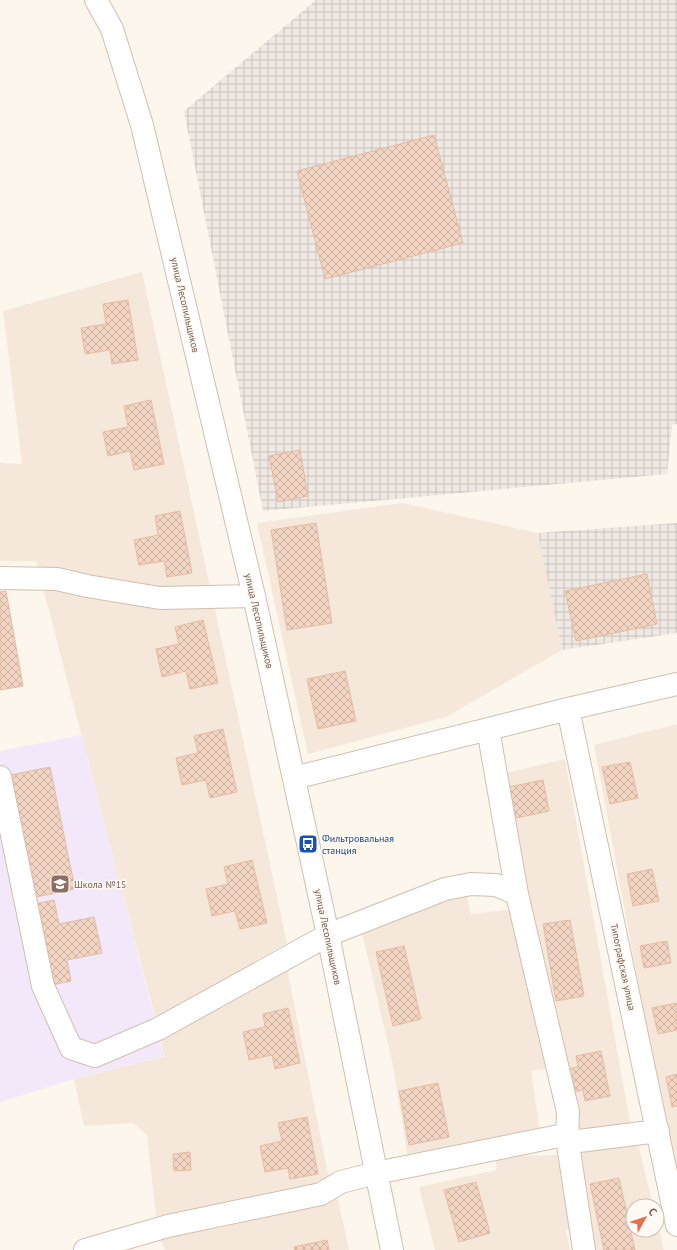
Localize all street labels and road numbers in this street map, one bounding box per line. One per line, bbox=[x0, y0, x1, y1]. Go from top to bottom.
street label: улица Лесопильщиков bbox=[168, 256, 202, 354]
street label: улица Лесопильщиков bbox=[242, 572, 276, 670]
street label: улица Лесопильщиков bbox=[312, 888, 344, 986]
street label: Типографская улица bbox=[607, 922, 639, 1012]

